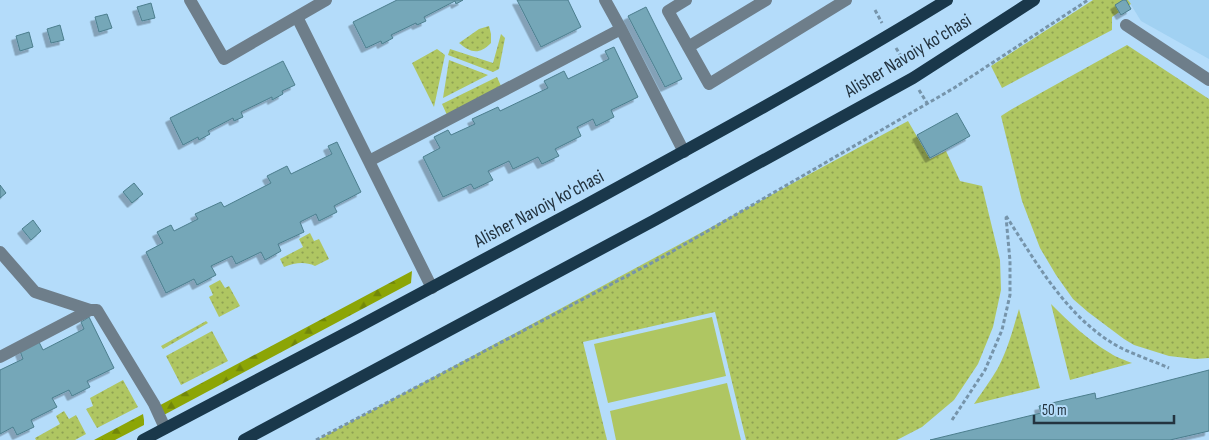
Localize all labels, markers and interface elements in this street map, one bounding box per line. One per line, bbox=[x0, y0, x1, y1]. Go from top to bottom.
street label: Alisher Navoiy ko'chasi bbox=[840, 9, 976, 103]
street label: Alisher Navoiy ko'chasi bbox=[469, 165, 608, 253]
scale bar bbox=[1034, 392, 1174, 424]
text: 50 m bbox=[1042, 401, 1067, 420]

